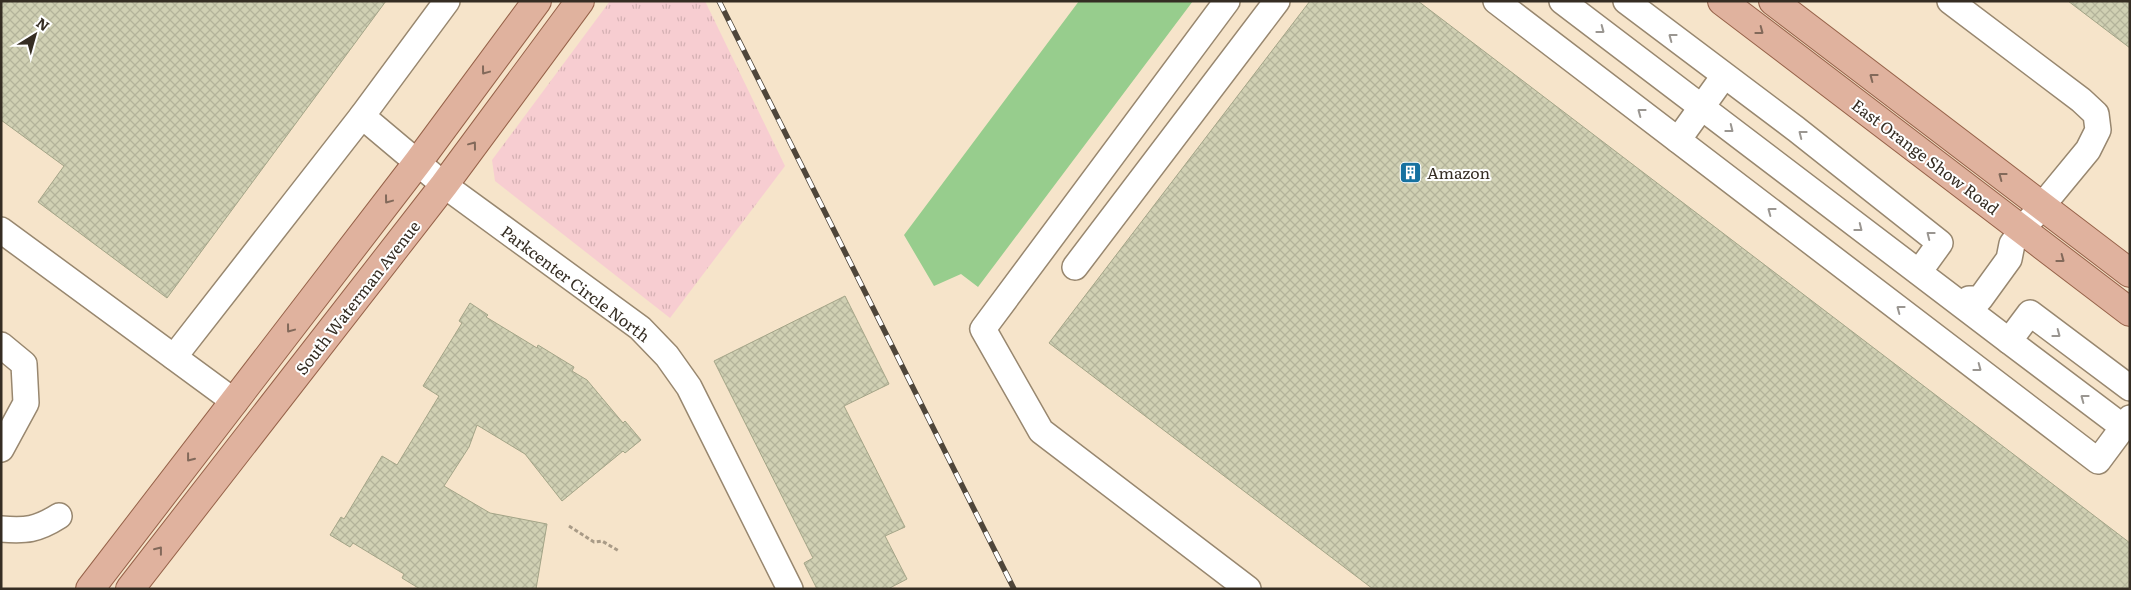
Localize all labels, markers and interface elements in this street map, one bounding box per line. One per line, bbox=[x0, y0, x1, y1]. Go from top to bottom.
north arrow bbox=[10, 10, 60, 60]
text: N bbox=[33, 12, 54, 35]
one-way arrow bbox=[1595, 25, 1604, 33]
one-way arrow bbox=[1754, 25, 1763, 33]
one-way arrow bbox=[1669, 34, 1678, 42]
one-way arrow bbox=[482, 65, 490, 74]
one-way arrow bbox=[1870, 75, 1879, 83]
street label: East Orange Show Road bbox=[1847, 92, 2005, 220]
one-way arrow bbox=[1638, 109, 1647, 118]
one-way arrow bbox=[1725, 123, 1734, 132]
one-way arrow bbox=[1798, 131, 1808, 140]
one-way arrow bbox=[467, 141, 476, 151]
building icon: Amazon bbox=[1399, 160, 1423, 184]
place label: Amazon bbox=[1427, 160, 1491, 184]
one-way arrow bbox=[1998, 173, 2008, 182]
one-way arrow bbox=[385, 194, 394, 204]
one-way arrow bbox=[1768, 208, 1777, 216]
street label: South Waterman Avenue bbox=[289, 215, 425, 379]
street label: Parkcenter Circle North bbox=[496, 219, 656, 347]
one-way arrow bbox=[1853, 223, 1862, 231]
one-way arrow bbox=[1926, 231, 1935, 240]
one-way arrow bbox=[2055, 253, 2065, 262]
one-way arrow bbox=[1896, 306, 1906, 315]
one-way arrow bbox=[286, 324, 295, 333]
one-way arrow bbox=[2051, 328, 2060, 336]
one-way arrow bbox=[1972, 362, 1982, 371]
one-way arrow bbox=[2081, 395, 2090, 403]
one-way arrow bbox=[188, 452, 196, 461]
one-way arrow bbox=[154, 547, 162, 556]

